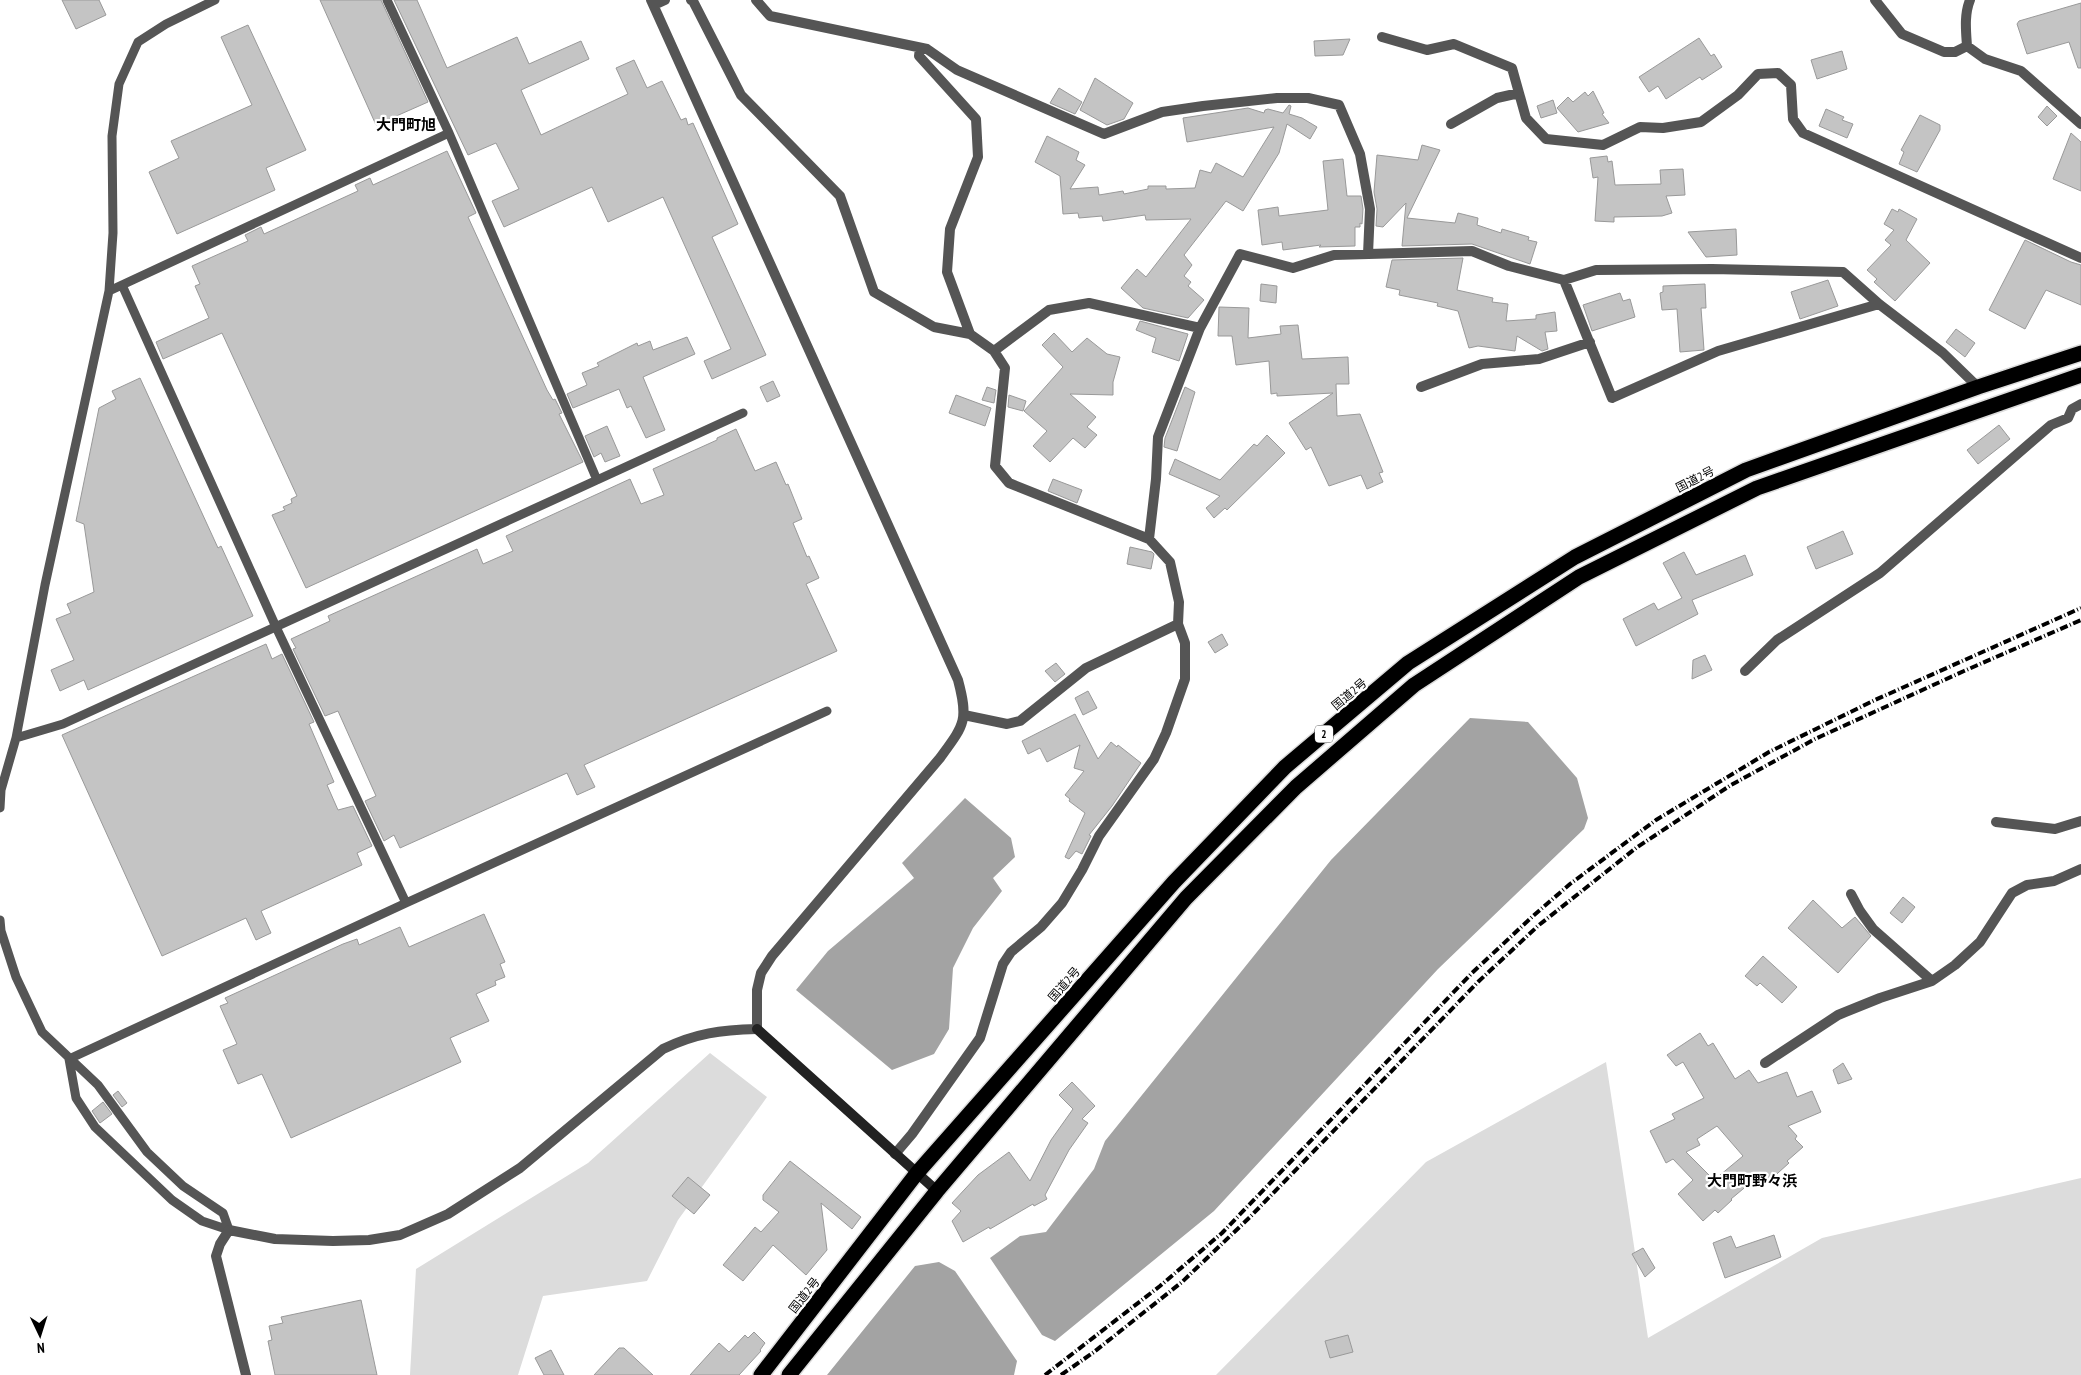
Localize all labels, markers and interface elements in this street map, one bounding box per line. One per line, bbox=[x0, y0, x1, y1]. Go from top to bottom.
district label: 大門町旭 bbox=[376, 115, 436, 134]
street label: 国道2号 bbox=[1673, 463, 1717, 495]
street label: 国道2号 bbox=[1328, 675, 1370, 713]
road number: 2 bbox=[1315, 726, 1333, 742]
street label: 国道2号 bbox=[1045, 963, 1083, 1005]
district label: 大門町野々浜 bbox=[1707, 1171, 1798, 1190]
street label: 国道2号 bbox=[785, 1274, 823, 1316]
north arrow bbox=[15, 1310, 65, 1360]
text: N bbox=[37, 1339, 45, 1357]

